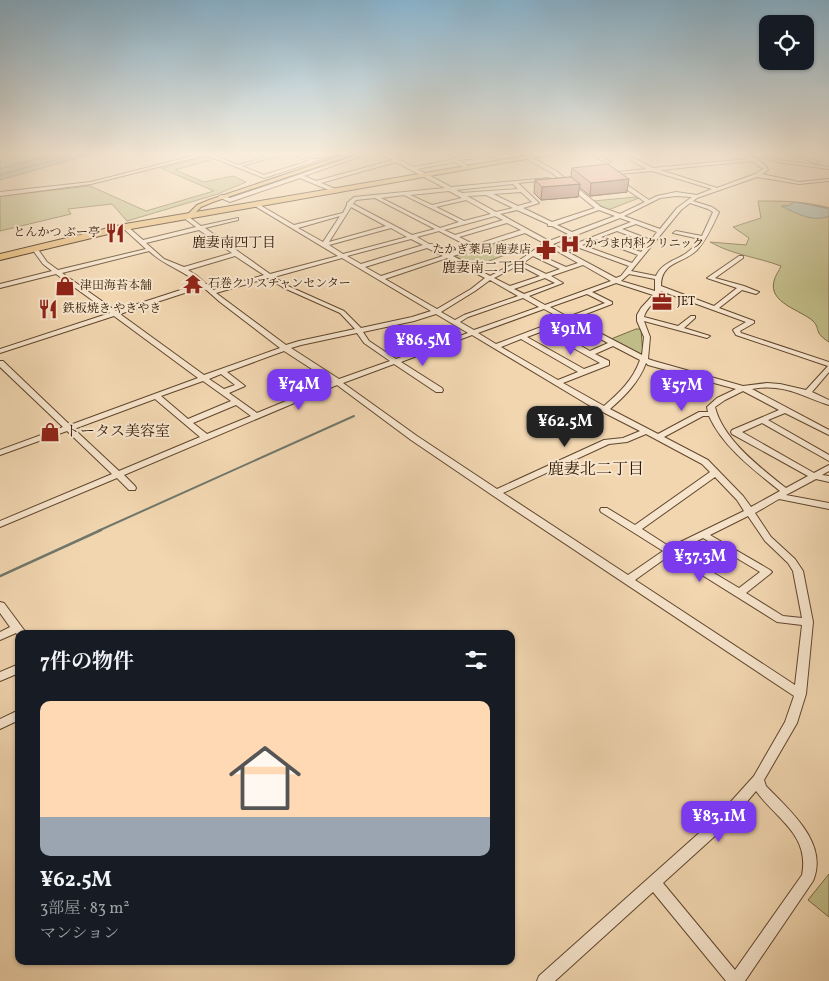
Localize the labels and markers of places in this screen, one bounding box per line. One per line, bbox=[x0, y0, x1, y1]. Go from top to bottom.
restaurant icon: とんかつ ぶー亭 bbox=[104, 222, 126, 244]
place label: とんかつ ぶー亭 bbox=[14, 225, 100, 241]
hospital icon: かづま内科クリニック bbox=[559, 233, 581, 255]
place label: かづま内科クリニック bbox=[585, 236, 704, 252]
pharmacy icon: たかぎ薬局 鹿妻店 bbox=[535, 239, 557, 261]
place label: たかぎ薬局 鹿妻店 bbox=[433, 242, 531, 258]
temple icon: 石巻クリスチャンセンター bbox=[182, 273, 204, 295]
shop icon: 津田海苔本舗 bbox=[54, 275, 76, 297]
place label: 石巻クリスチャンセンター bbox=[208, 276, 351, 292]
place label: 津田海苔本舗 bbox=[80, 278, 152, 294]
office icon: JET bbox=[651, 291, 673, 313]
place label: JET bbox=[677, 294, 695, 310]
restaurant icon: 鉄板焼き やきやき bbox=[37, 298, 59, 320]
place label: 鉄板焼き やきやき bbox=[62, 301, 161, 317]
pin: ¥91M bbox=[541, 314, 601, 356]
pin: ¥86.5M bbox=[382, 324, 464, 367]
pin: ¥74M bbox=[269, 368, 329, 411]
pin: ¥57M bbox=[652, 370, 712, 412]
pin: ¥62.5M bbox=[524, 406, 606, 448]
shop icon: トータス美容室 bbox=[39, 421, 61, 443]
place label: トータス美容室 bbox=[65, 422, 170, 443]
pin: ¥37.3M bbox=[659, 540, 741, 583]
pin: ¥83.1M bbox=[678, 800, 760, 843]

